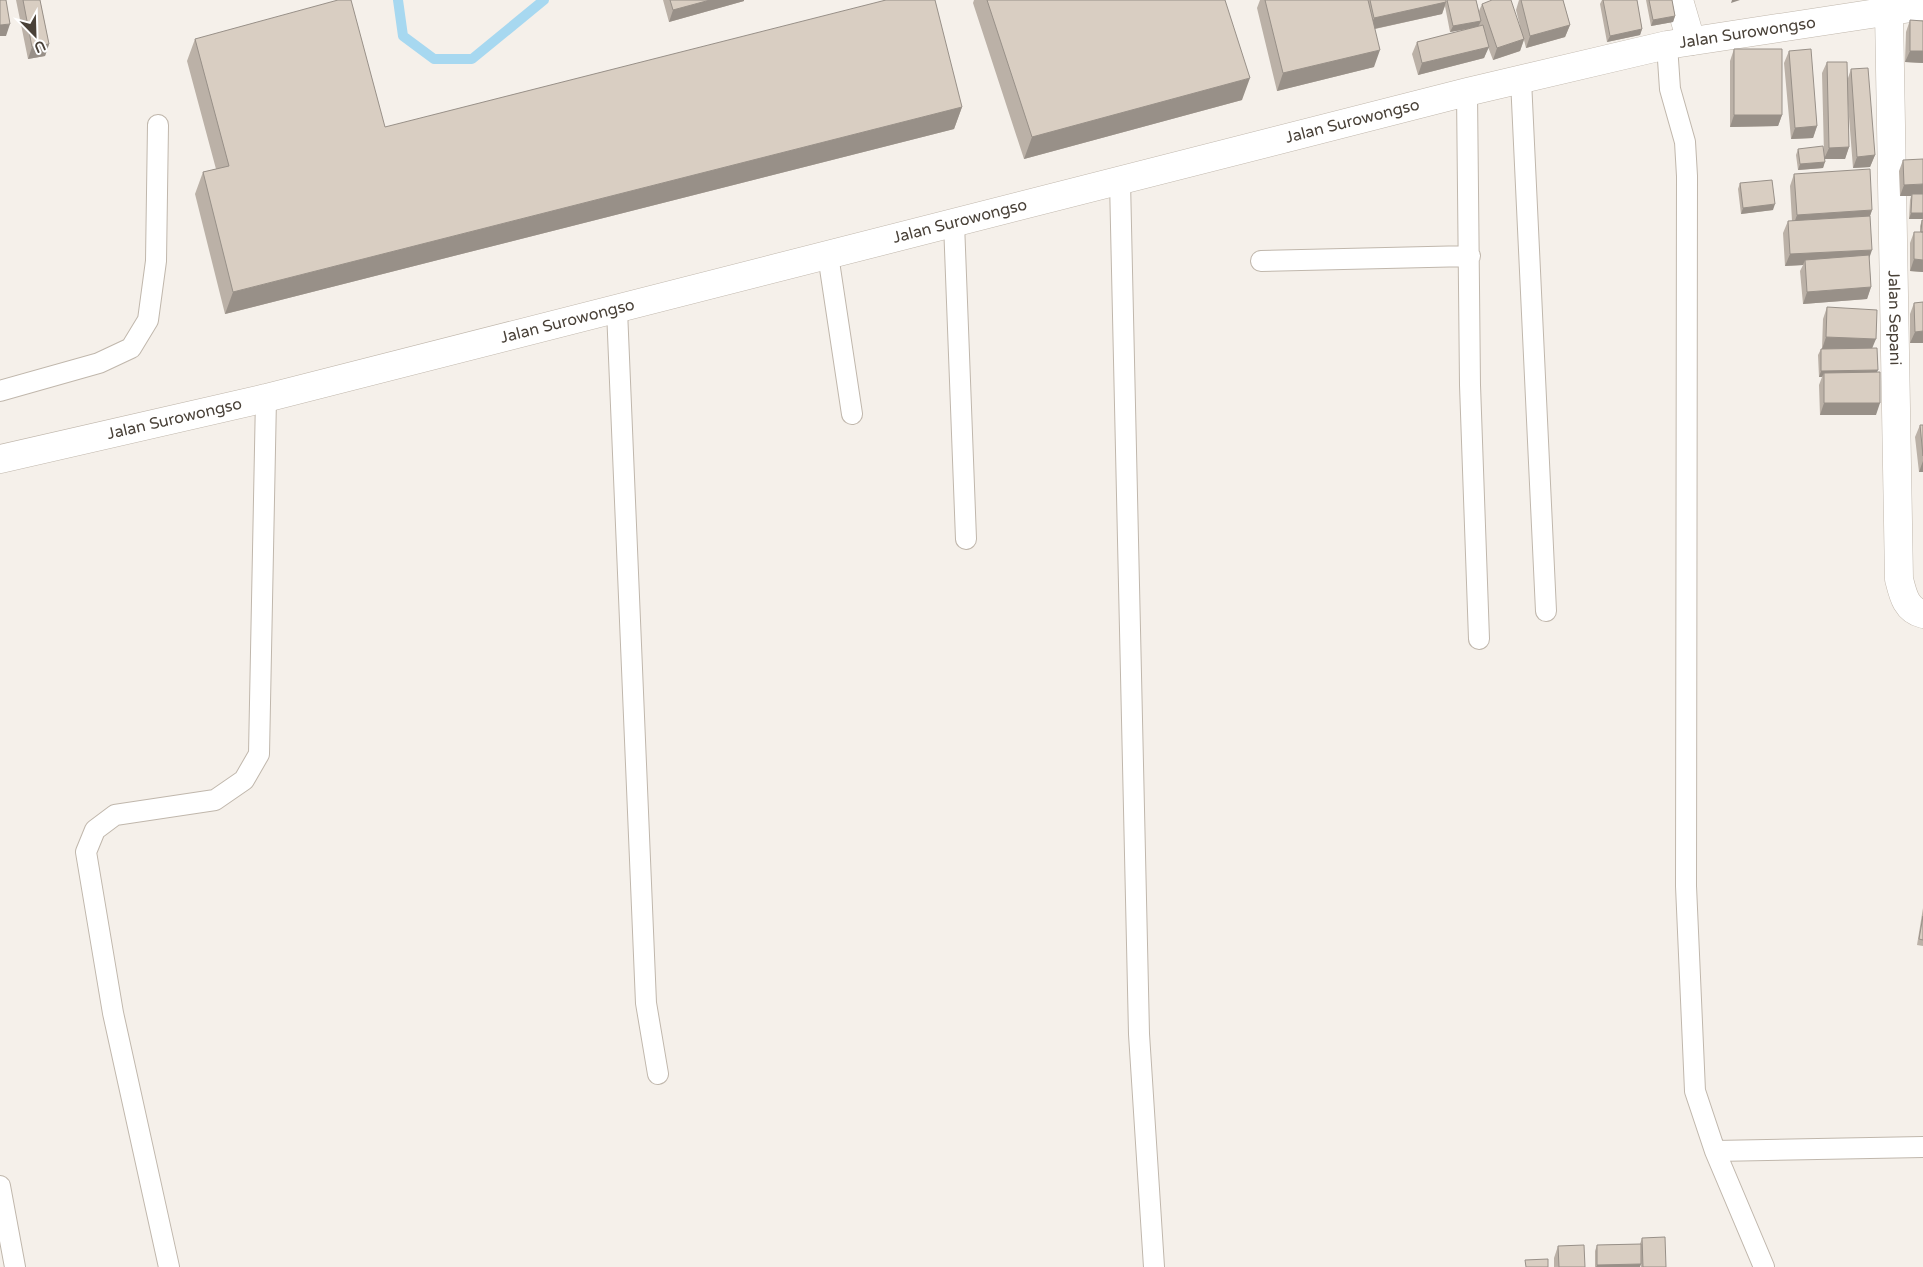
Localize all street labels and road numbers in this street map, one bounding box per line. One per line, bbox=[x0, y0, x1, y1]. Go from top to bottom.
street label: Jalan Surowongso bbox=[1678, 12, 1817, 53]
street label: Jalan Surowongso bbox=[1283, 94, 1422, 148]
street label: Jalan Surowongso bbox=[891, 194, 1029, 248]
street label: Jalan Sepani bbox=[1884, 270, 1905, 366]
street label: Jalan Surowongso bbox=[498, 294, 637, 348]
street label: Jalan Surowongso bbox=[105, 394, 244, 444]

